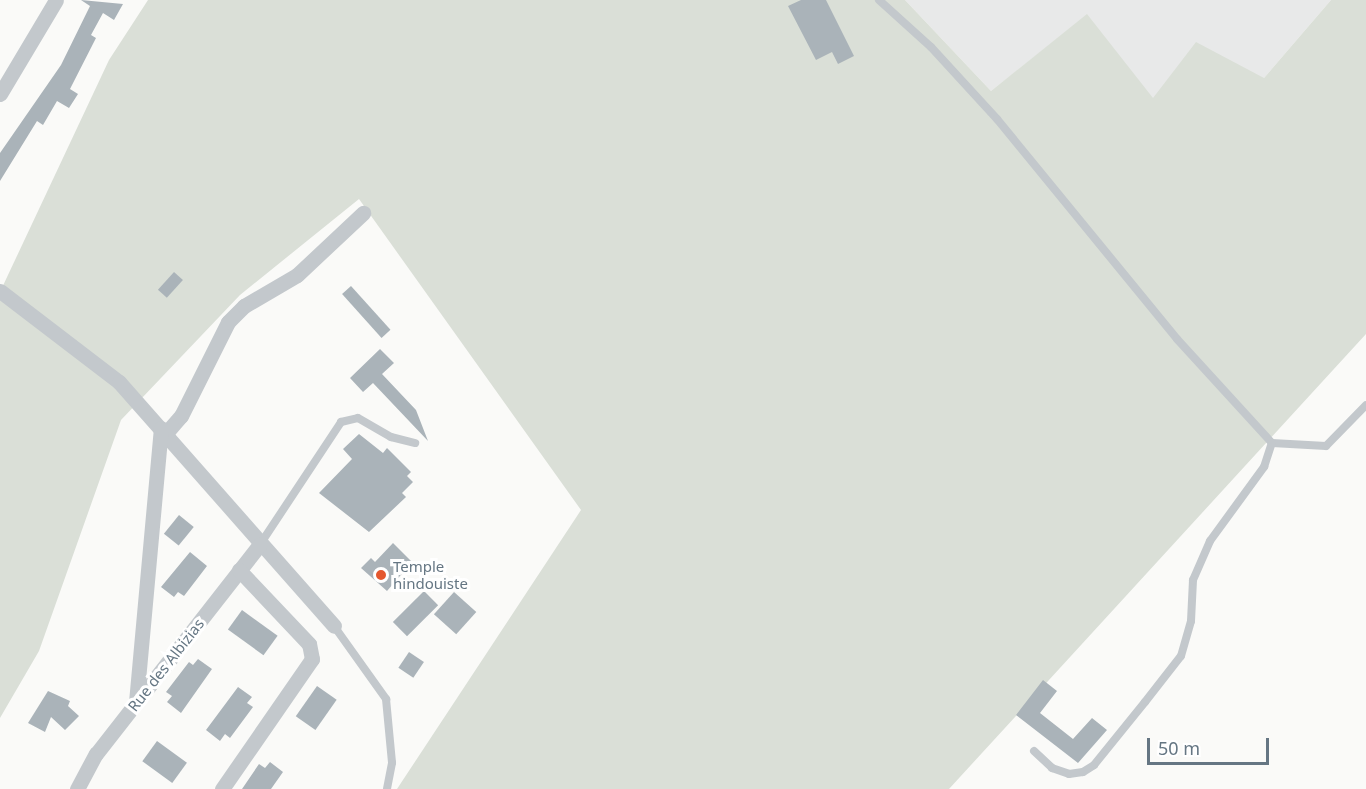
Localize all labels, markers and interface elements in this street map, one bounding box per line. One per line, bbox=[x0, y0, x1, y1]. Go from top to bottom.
place label: Temple hindouiste bbox=[393, 557, 468, 592]
marker: Temple hindouiste bbox=[374, 568, 388, 582]
street label: Rue des Albizias bbox=[124, 615, 208, 715]
scale bar bbox=[1150, 726, 1272, 764]
text: 50 m bbox=[1158, 736, 1200, 760]

